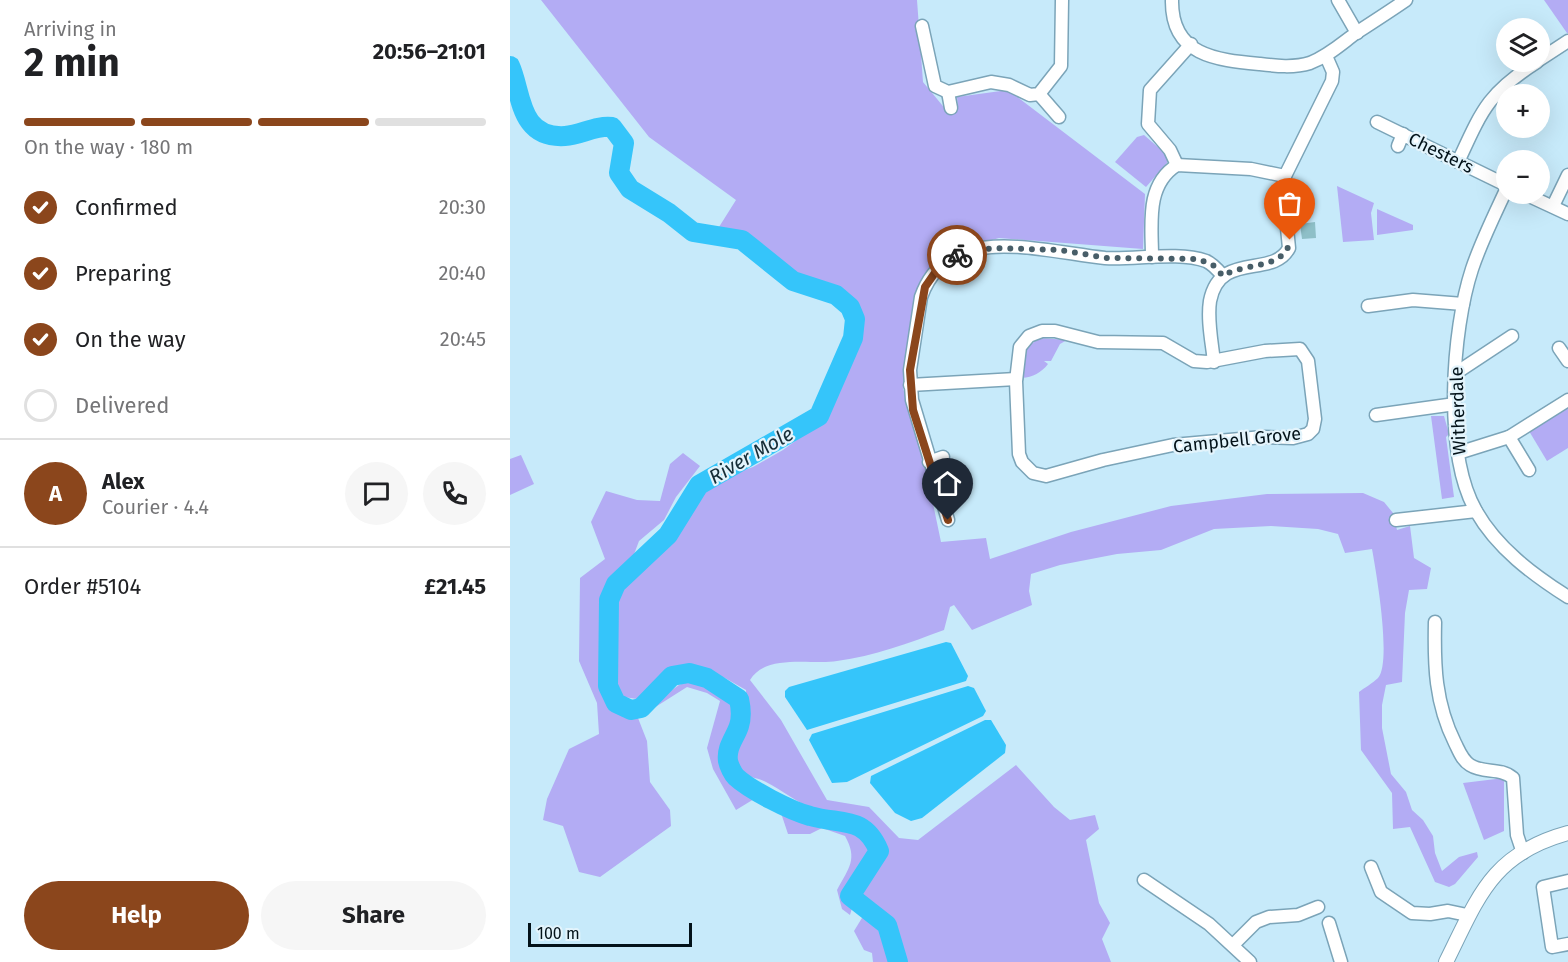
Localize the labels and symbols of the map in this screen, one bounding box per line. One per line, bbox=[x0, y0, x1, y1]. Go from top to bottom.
street label: Chesters bbox=[1405, 128, 1477, 178]
pin bbox=[1264, 178, 1315, 240]
courier bbox=[927, 225, 987, 285]
street label: Witherdale bbox=[1445, 366, 1471, 456]
water label: River Mole bbox=[705, 421, 797, 489]
street label: Campbell Grove bbox=[1172, 422, 1302, 458]
pin bbox=[922, 458, 973, 520]
scale bar bbox=[528, 920, 692, 948]

